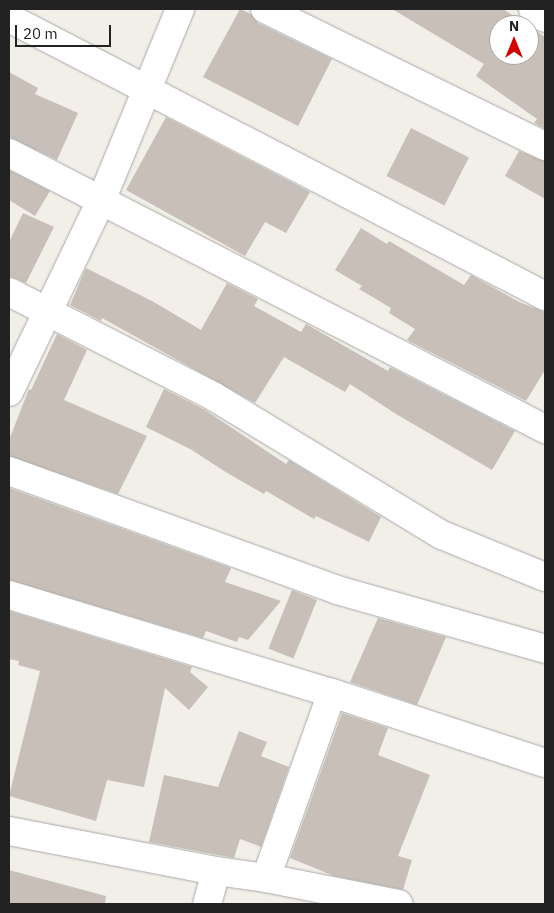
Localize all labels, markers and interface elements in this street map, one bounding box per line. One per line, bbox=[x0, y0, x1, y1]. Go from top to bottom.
scale bar bbox=[18, 15, 114, 47]
north arrow bbox=[489, 15, 539, 65]
text: N bbox=[509, 17, 519, 35]
text: 20 m bbox=[23, 24, 58, 43]

